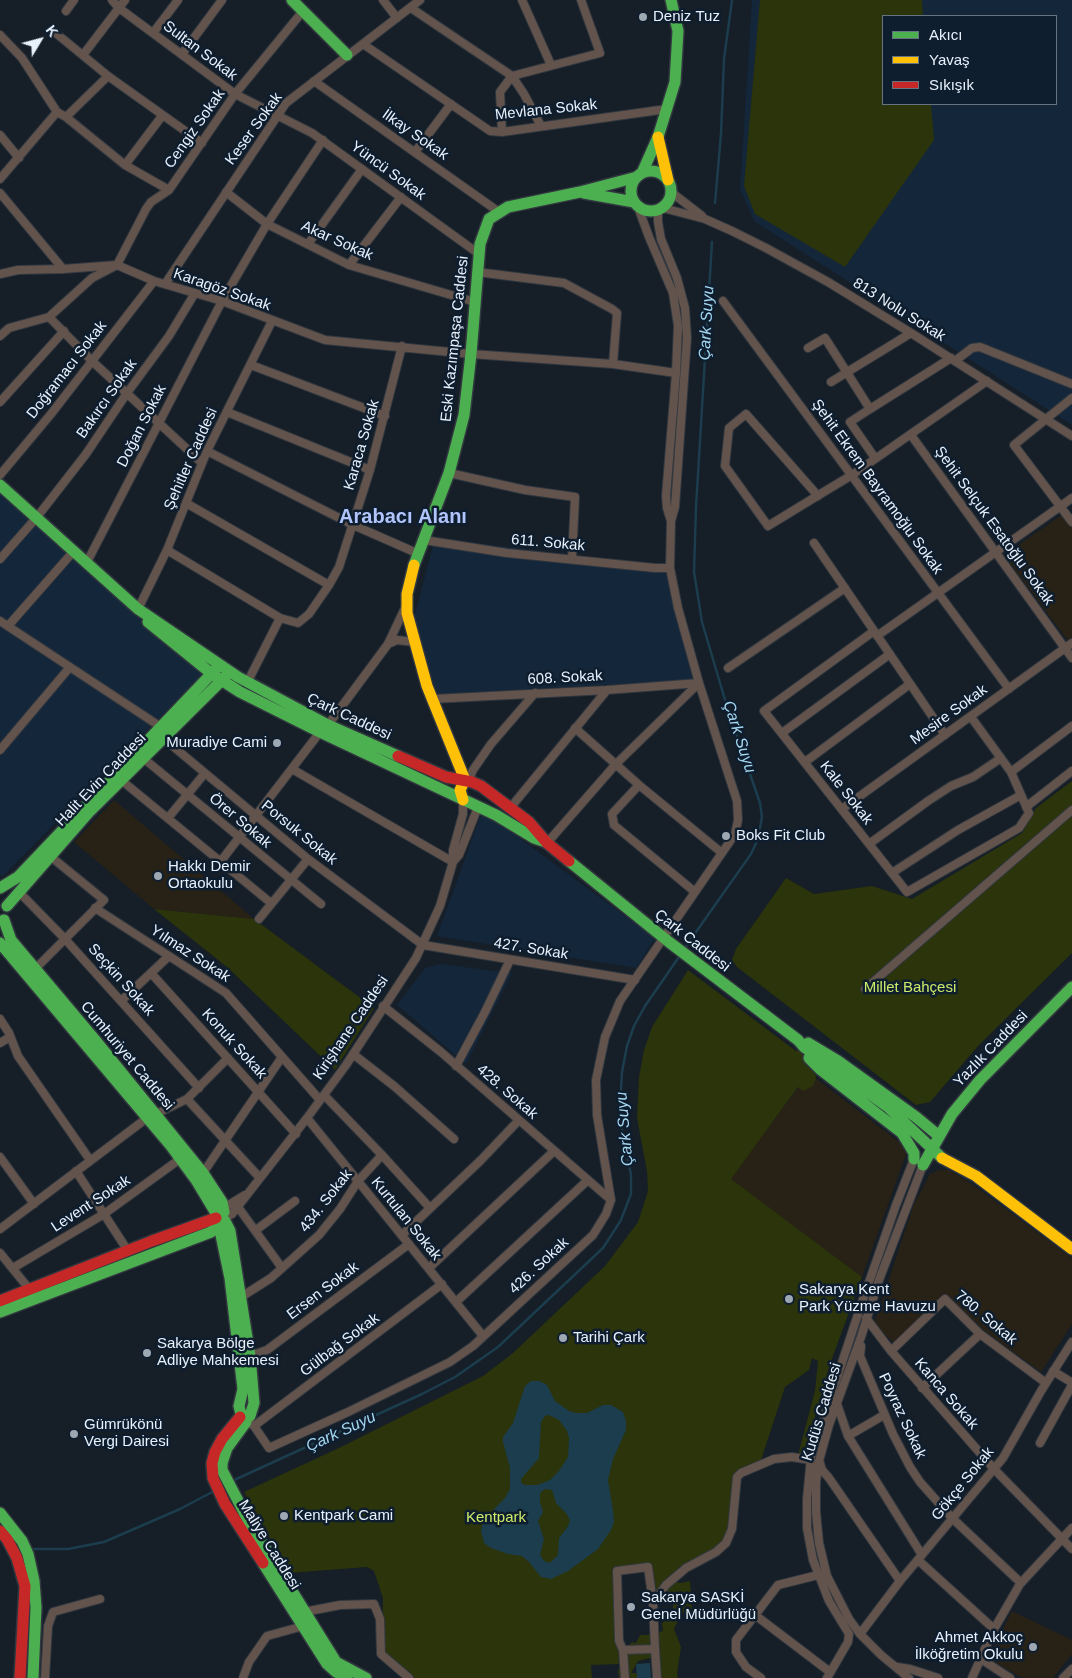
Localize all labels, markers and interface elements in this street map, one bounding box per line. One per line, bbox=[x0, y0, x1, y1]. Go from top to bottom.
place label: Deniz Tuz bbox=[653, 8, 720, 26]
marker: Deniz Tuz bbox=[637, 11, 649, 23]
north arrow bbox=[15, 15, 65, 65]
legend bbox=[882, 15, 1057, 105]
street label: Sultan Sokak bbox=[159, 17, 241, 85]
text: K bbox=[43, 22, 61, 40]
text: Akıcı bbox=[929, 26, 962, 43]
text: Yavaş bbox=[929, 51, 970, 68]
text: Sıkışık bbox=[929, 76, 974, 93]
street label: Cengiz Sokak bbox=[161, 86, 229, 172]
street label: Keser Sokak bbox=[222, 89, 286, 169]
street label: Mevlana Sokak bbox=[494, 96, 598, 124]
street label: İlkay Sokak bbox=[378, 106, 452, 164]
street label: Yüncü Sokak bbox=[347, 138, 429, 204]
street label: Akar Sokak bbox=[298, 217, 376, 265]
street label: Eski Kazımpaşa Caddesi bbox=[437, 255, 473, 423]
street label: Karagöz Sokak bbox=[171, 265, 273, 315]
street label: 813 Nolu Sokak bbox=[849, 274, 949, 346]
water label: Çark Suyu bbox=[695, 285, 719, 361]
street label: Doğramacı Sokak bbox=[23, 317, 111, 423]
street label: Bakırcı Sokak bbox=[73, 356, 141, 442]
street label: Doğan Sokak bbox=[114, 382, 170, 470]
street label: Şehit Ekrem Bayramoğlu Sokak bbox=[807, 396, 947, 578]
street label: Karaca Sokak bbox=[340, 398, 384, 492]
street label: Şehitler Caddesi bbox=[160, 405, 222, 513]
street label: Şehit Selçuk Esatoğlu Sokak bbox=[930, 443, 1058, 609]
district label: Arabacı Alanı bbox=[339, 505, 467, 529]
street label: 611. Sokak bbox=[510, 531, 586, 555]
street label: 608. Sokak bbox=[527, 667, 603, 689]
street label: Mesire Sokak bbox=[907, 681, 991, 749]
street label: Çark Caddesi bbox=[304, 690, 394, 744]
water label: Çark Suyu bbox=[718, 699, 760, 775]
street label: Halit Evin Caddesi bbox=[52, 730, 150, 830]
place label: Muradiye Cami bbox=[166, 734, 267, 752]
marker: Muradiye Cami bbox=[271, 737, 283, 749]
street label: Kale Sokak bbox=[816, 758, 876, 828]
street label: Örer Sokak bbox=[205, 790, 275, 852]
street label: Porsuk Sokak bbox=[257, 797, 341, 869]
place label: Boks Fit Club bbox=[736, 827, 825, 845]
marker: Boks Fit Club bbox=[720, 830, 732, 842]
place label: Hakkı Demir Ortaokulu bbox=[168, 858, 251, 893]
marker: Hakkı Demir Ortaokulu bbox=[152, 870, 164, 882]
street label: Çark Caddesi bbox=[651, 906, 733, 976]
street label: Yılmaz Sokak bbox=[147, 921, 233, 987]
street label: 427. Sokak bbox=[493, 934, 569, 964]
street label: Seçkin Sokak bbox=[84, 940, 158, 1020]
street label: Kirişhane Caddesi bbox=[310, 973, 392, 1083]
park label: Millet Bahçesi bbox=[864, 979, 956, 997]
street label: Cumhuriyet Caddesi bbox=[76, 998, 178, 1114]
street label: Konuk Sokak bbox=[198, 1005, 270, 1083]
street label: Yazlık Caddesi bbox=[950, 1007, 1032, 1091]
street label: 428. Sokak bbox=[473, 1061, 541, 1123]
water label: Çark Suyu bbox=[612, 1091, 638, 1167]
street label: 434. Sokak bbox=[296, 1166, 356, 1236]
street label: Levent Sokak bbox=[48, 1172, 134, 1236]
street label: Kurtulan Sokak bbox=[367, 1174, 445, 1264]
street label: 426. Sokak bbox=[505, 1234, 573, 1298]
street label: Ersen Sokak bbox=[284, 1258, 362, 1324]
place label: Sakarya Kent Park Yüzme Havuzu bbox=[799, 1281, 936, 1316]
street label: 780. Sokak bbox=[951, 1287, 1021, 1349]
marker: Sakarya Kent Park Yüzme Havuzu bbox=[783, 1293, 795, 1305]
street label: Gülbağ Sokak bbox=[297, 1309, 383, 1381]
place label: Tarihi Çark bbox=[573, 1329, 645, 1347]
marker: Tarihi Çark bbox=[557, 1332, 569, 1344]
place label: Sakarya Bölge Adliye Mahkemesi bbox=[157, 1335, 279, 1370]
marker: Sakarya Bölge Adliye Mahkemesi bbox=[141, 1347, 153, 1359]
street label: Kanca Sokak bbox=[910, 1355, 982, 1433]
street label: Kudüs Caddesi bbox=[799, 1361, 845, 1463]
street label: Poyraz Sokak bbox=[874, 1370, 930, 1462]
water label: Çark Suyu bbox=[303, 1408, 379, 1456]
place label: Gümrükönü Vergi Dairesi bbox=[84, 1416, 169, 1451]
marker: Gümrükönü Vergi Dairesi bbox=[68, 1428, 80, 1440]
street label: Gökçe Sokak bbox=[928, 1444, 998, 1524]
street label: Maliye Caddesi bbox=[234, 1497, 304, 1593]
place label: Kentpark Cami bbox=[294, 1507, 393, 1525]
park label: Kentpark bbox=[466, 1509, 526, 1527]
marker: Kentpark Cami bbox=[278, 1510, 290, 1522]
place label: Sakarya SASKİ Genel Müdürlüğü bbox=[641, 1589, 756, 1624]
marker: Sakarya SASKİ Genel Müdürlüğü bbox=[625, 1601, 637, 1613]
place label: Ahmet Akkoç İlköğretim Okulu bbox=[915, 1629, 1023, 1664]
marker: Ahmet Akkoç İlköğretim Okulu bbox=[1027, 1641, 1039, 1653]

